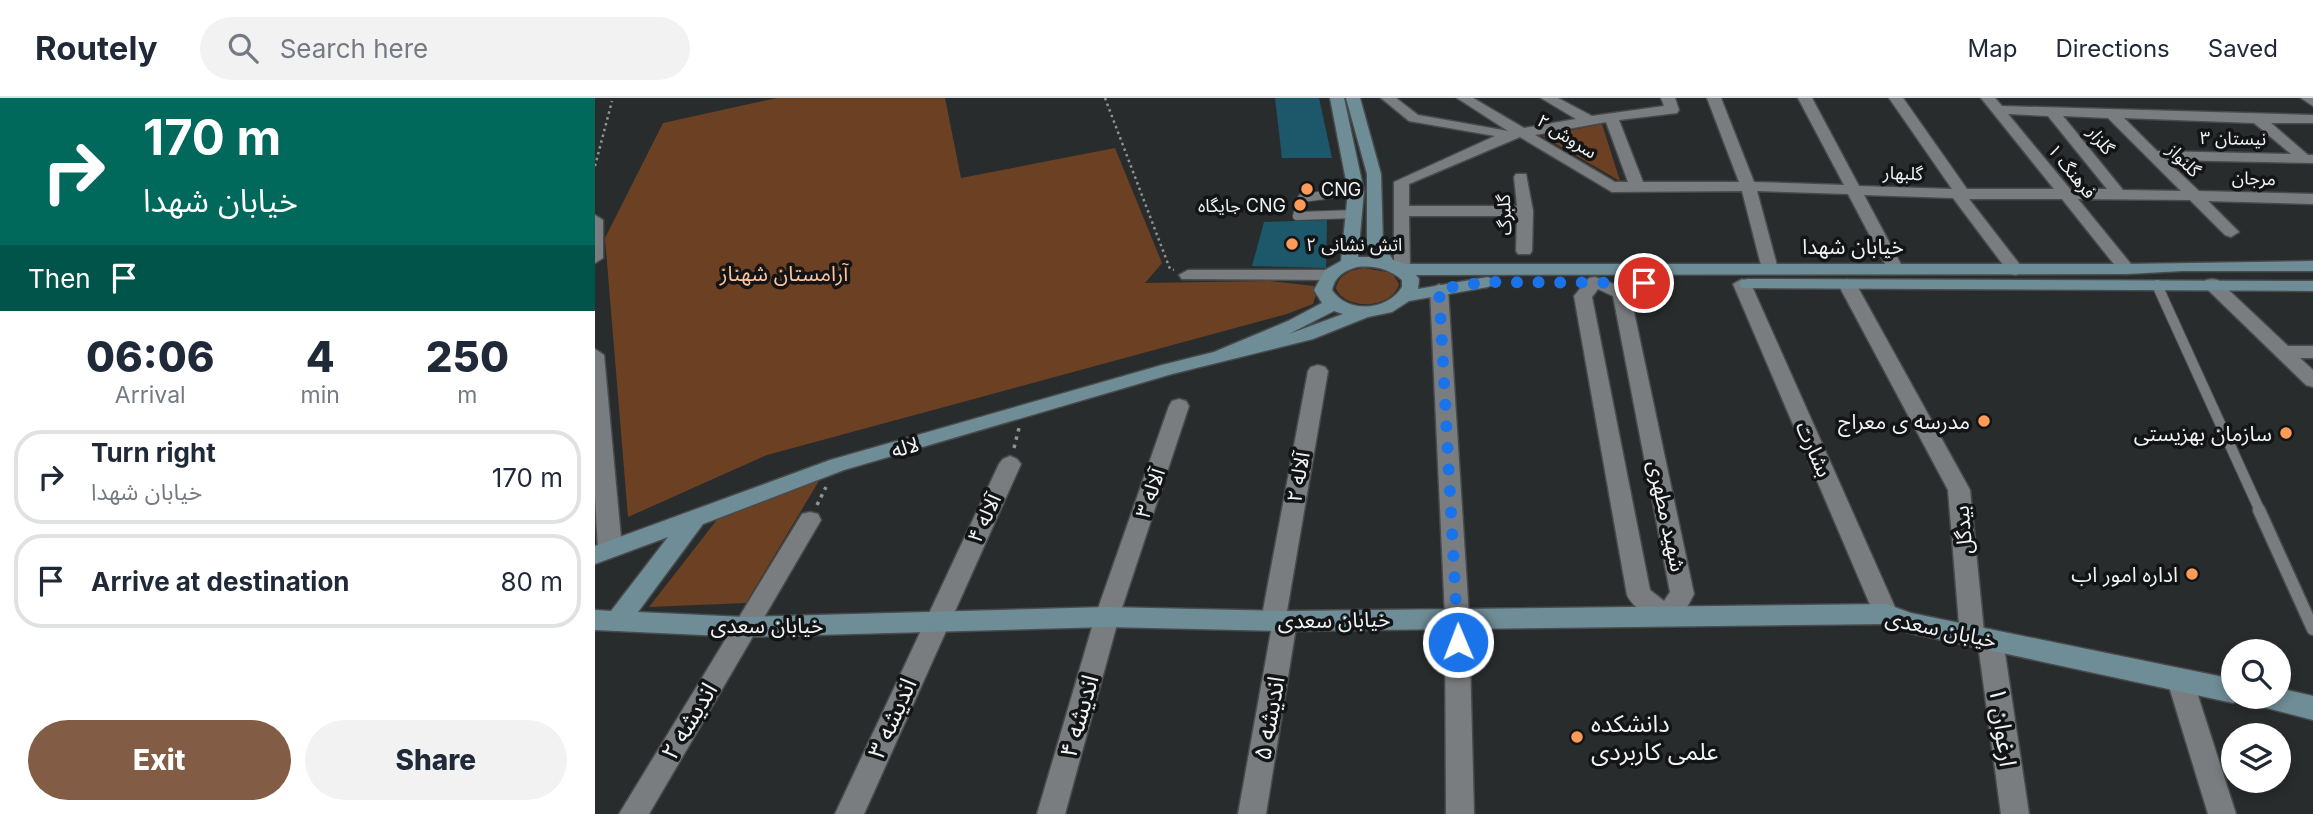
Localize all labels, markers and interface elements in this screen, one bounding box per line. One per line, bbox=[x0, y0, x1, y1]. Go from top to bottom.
search box bbox=[200, 17, 690, 80]
text: Routely bbox=[35, 28, 158, 68]
icon: search bbox=[224, 29, 262, 67]
text: Search here bbox=[280, 33, 428, 64]
text: Map bbox=[1968, 34, 2017, 63]
text: Directions bbox=[2055, 34, 2170, 63]
text: Saved bbox=[2208, 34, 2278, 63]
text: 170 m bbox=[143, 108, 281, 167]
street label: سروش ۲ bbox=[1533, 109, 1601, 163]
street label: گلزار bbox=[2082, 121, 2119, 159]
icon: right bbox=[28, 126, 119, 217]
street label: نیستان ۳ bbox=[2200, 127, 2266, 150]
street label: گلنواز bbox=[2162, 138, 2205, 182]
street label: فرهنگ ۱ bbox=[2043, 140, 2100, 203]
street label: گلبهار bbox=[1882, 162, 1924, 185]
street label: مرجان bbox=[2232, 167, 2276, 190]
place label: CNG bbox=[1321, 179, 1361, 200]
text: خیابان شهدا bbox=[143, 181, 298, 220]
marker: CNG bbox=[1299, 181, 1315, 197]
street label: گلبرگ bbox=[1493, 193, 1516, 236]
place label: جایگاه CNG bbox=[1198, 195, 1286, 216]
marker: جایگاه CNG bbox=[1292, 197, 1308, 213]
place label: اتش نشانی ۲ bbox=[1306, 234, 1402, 256]
street label: خیابان شهدا bbox=[1802, 234, 1904, 259]
marker: اتش نشانی ۲ bbox=[1284, 236, 1300, 252]
pin bbox=[1614, 253, 1674, 313]
icon: arrive bbox=[105, 259, 143, 297]
park label: آرامستان شهناز bbox=[719, 261, 849, 286]
text: Then bbox=[28, 263, 91, 294]
icon: arrive bbox=[1625, 264, 1663, 302]
text: 06:06 bbox=[86, 331, 215, 382]
text: 4 bbox=[306, 331, 335, 382]
text: 250 bbox=[426, 331, 509, 382]
text: Arrival bbox=[115, 381, 186, 409]
text: min bbox=[300, 381, 340, 409]
text: m bbox=[457, 381, 477, 409]
place label: مدرسه ی معراج bbox=[1838, 409, 1970, 437]
marker: مدرسه ی معراج bbox=[1976, 413, 1992, 429]
street label: بشارت bbox=[1791, 417, 1837, 481]
place label: سازمان بهزیستی bbox=[2134, 421, 2272, 446]
marker: سازمان بهزیستی bbox=[2278, 425, 2294, 441]
street label: لاله bbox=[888, 431, 922, 463]
text: Turn right bbox=[91, 437, 216, 468]
street label: آلاله ۲ bbox=[1281, 449, 1315, 504]
icon: right bbox=[32, 458, 70, 496]
street label: شهید مطهری bbox=[1643, 458, 1691, 574]
text: 170 m bbox=[492, 462, 563, 493]
street label: آلاله ۳ bbox=[1130, 464, 1170, 521]
text: خیابان شهدا bbox=[91, 478, 202, 506]
street label: آلاله ۴ bbox=[962, 489, 1006, 546]
street label: بیدگل bbox=[1948, 505, 1978, 555]
icon: arrive bbox=[32, 562, 70, 600]
place label: اداره امور اب bbox=[2071, 562, 2178, 587]
text: Arrive at destination bbox=[91, 566, 350, 597]
text: 80 m bbox=[500, 566, 563, 597]
marker: اداره امور اب bbox=[2184, 566, 2200, 582]
position arrow bbox=[1421, 605, 1495, 679]
street label: خیابان سعدی bbox=[1883, 605, 1999, 653]
street label: خیابان سعدی bbox=[1277, 607, 1391, 633]
street label: خیابان سعدی bbox=[711, 613, 823, 638]
map controls bbox=[2221, 639, 2291, 793]
button: search bbox=[2221, 639, 2291, 709]
street label: اندیشه ۴ bbox=[1053, 671, 1105, 761]
street label: اندیشه ۳ bbox=[862, 673, 922, 763]
street label: اندیشه ۵ bbox=[1247, 674, 1291, 762]
street label: اندیشه ۲ bbox=[655, 677, 723, 765]
street label: ارغوان ۱ bbox=[1983, 685, 2023, 769]
place label: دانشکده علمی کاربردی bbox=[1591, 709, 1718, 766]
button: Exit bbox=[28, 720, 291, 800]
button: Share bbox=[305, 720, 567, 800]
button: layers bbox=[2221, 723, 2291, 793]
marker: دانشکده علمی کاربردی bbox=[1569, 729, 1585, 745]

